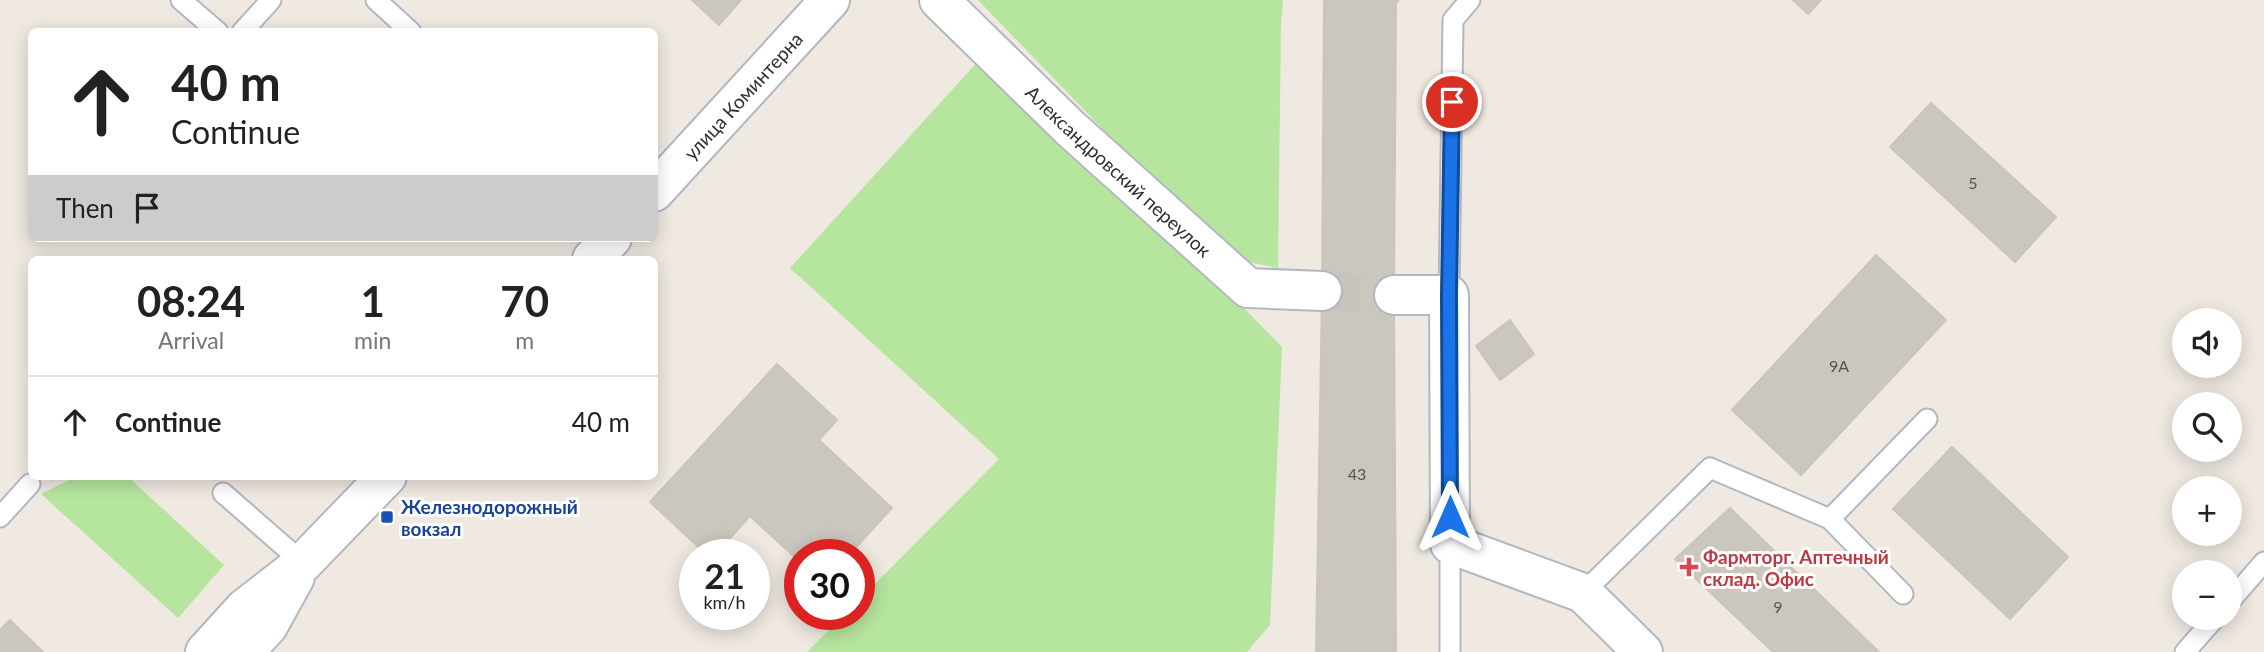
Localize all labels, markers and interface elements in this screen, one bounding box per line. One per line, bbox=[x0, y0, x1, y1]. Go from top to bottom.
street label: улица Коминтерна bbox=[678, 27, 807, 164]
text: 40 m bbox=[171, 53, 281, 111]
icon: ahead bbox=[56, 56, 147, 147]
pin bbox=[1422, 72, 1482, 132]
street label: Александровский переулок bbox=[1021, 80, 1216, 261]
icon: arrive bbox=[1433, 83, 1471, 121]
text: Continue bbox=[171, 112, 300, 151]
house number: 5 bbox=[1968, 173, 1978, 192]
icon: arrive bbox=[128, 189, 166, 227]
text: Then bbox=[56, 192, 114, 224]
text: 08:24 bbox=[137, 276, 245, 326]
text: 1 bbox=[361, 276, 385, 326]
text: 70 bbox=[500, 276, 549, 326]
map controls bbox=[2172, 308, 2242, 630]
button: sound bbox=[2172, 308, 2242, 378]
text: Arrival bbox=[158, 326, 224, 354]
text: min bbox=[354, 326, 391, 354]
text: m bbox=[515, 326, 534, 354]
house number: 9А bbox=[1829, 356, 1849, 375]
button: search bbox=[2172, 392, 2242, 462]
icon: ahead bbox=[56, 403, 94, 441]
text: Continue bbox=[115, 406, 221, 438]
text: 40 m bbox=[572, 406, 630, 438]
house number: 43 bbox=[1348, 464, 1366, 483]
button: + bbox=[2172, 476, 2242, 546]
position arrow bbox=[1413, 480, 1487, 554]
place label: Железнодорожный вокзал bbox=[401, 495, 578, 540]
marker: Железнодорожный вокзал bbox=[379, 509, 395, 525]
speed limit sign: 30 bbox=[784, 539, 875, 630]
place label: Фармторг. Аптечный склад. Офис bbox=[1703, 545, 1889, 590]
text: 21 bbox=[704, 554, 745, 596]
marker: Фармторг. Аптечный склад. Офис bbox=[1681, 559, 1697, 575]
button: − bbox=[2172, 560, 2242, 630]
text: km/h bbox=[703, 591, 746, 613]
house number: 9 bbox=[1773, 597, 1783, 616]

